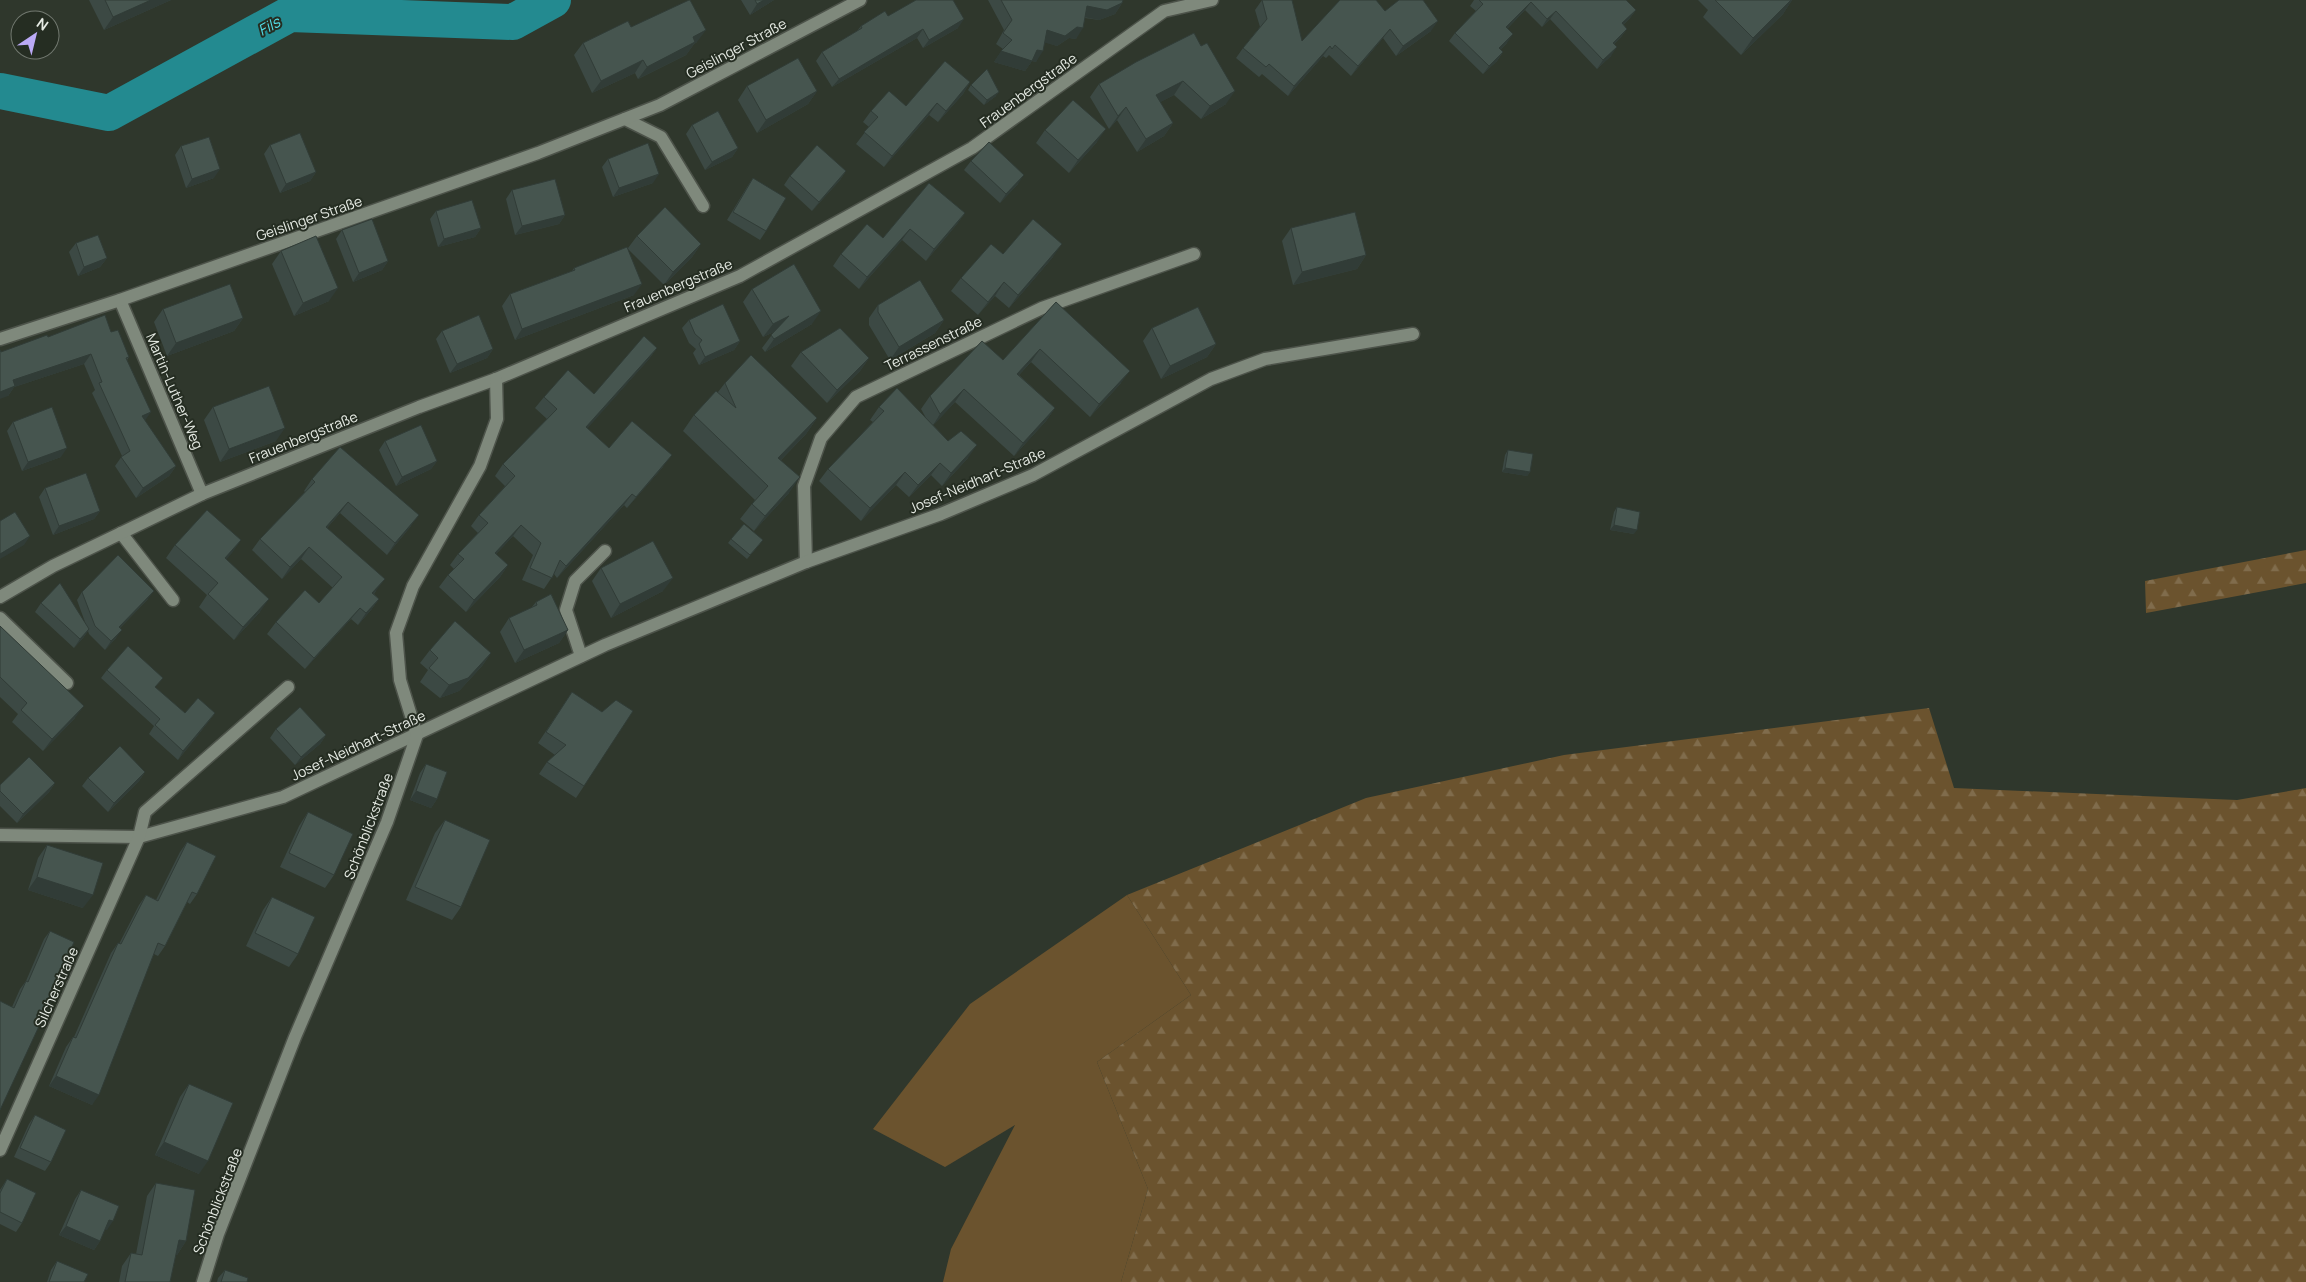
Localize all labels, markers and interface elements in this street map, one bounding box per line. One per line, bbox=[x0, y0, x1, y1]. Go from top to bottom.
north arrow bbox=[10, 10, 60, 60]
water label: Fils bbox=[254, 11, 285, 41]
text: N bbox=[33, 13, 52, 35]
street label: Geislinger Straße bbox=[682, 14, 790, 82]
street label: Frauenbergstraße bbox=[976, 48, 1080, 132]
street label: Geislinger Straße bbox=[253, 191, 365, 245]
street label: Frauenbergstraße bbox=[621, 254, 735, 316]
street label: Terrassenstraße bbox=[881, 311, 985, 375]
street label: Martin-Luther-Weg bbox=[142, 330, 208, 452]
street label: Frauenbergstraße bbox=[246, 407, 360, 467]
street label: Josef-Neidhart-Straße bbox=[906, 443, 1048, 517]
street label: Josef-Neidhart-Straße bbox=[288, 705, 428, 785]
street label: Schönblickstraße bbox=[339, 770, 397, 882]
street label: Silcherstraße bbox=[30, 944, 82, 1030]
street label: Schönblickstraße bbox=[188, 1145, 246, 1257]

